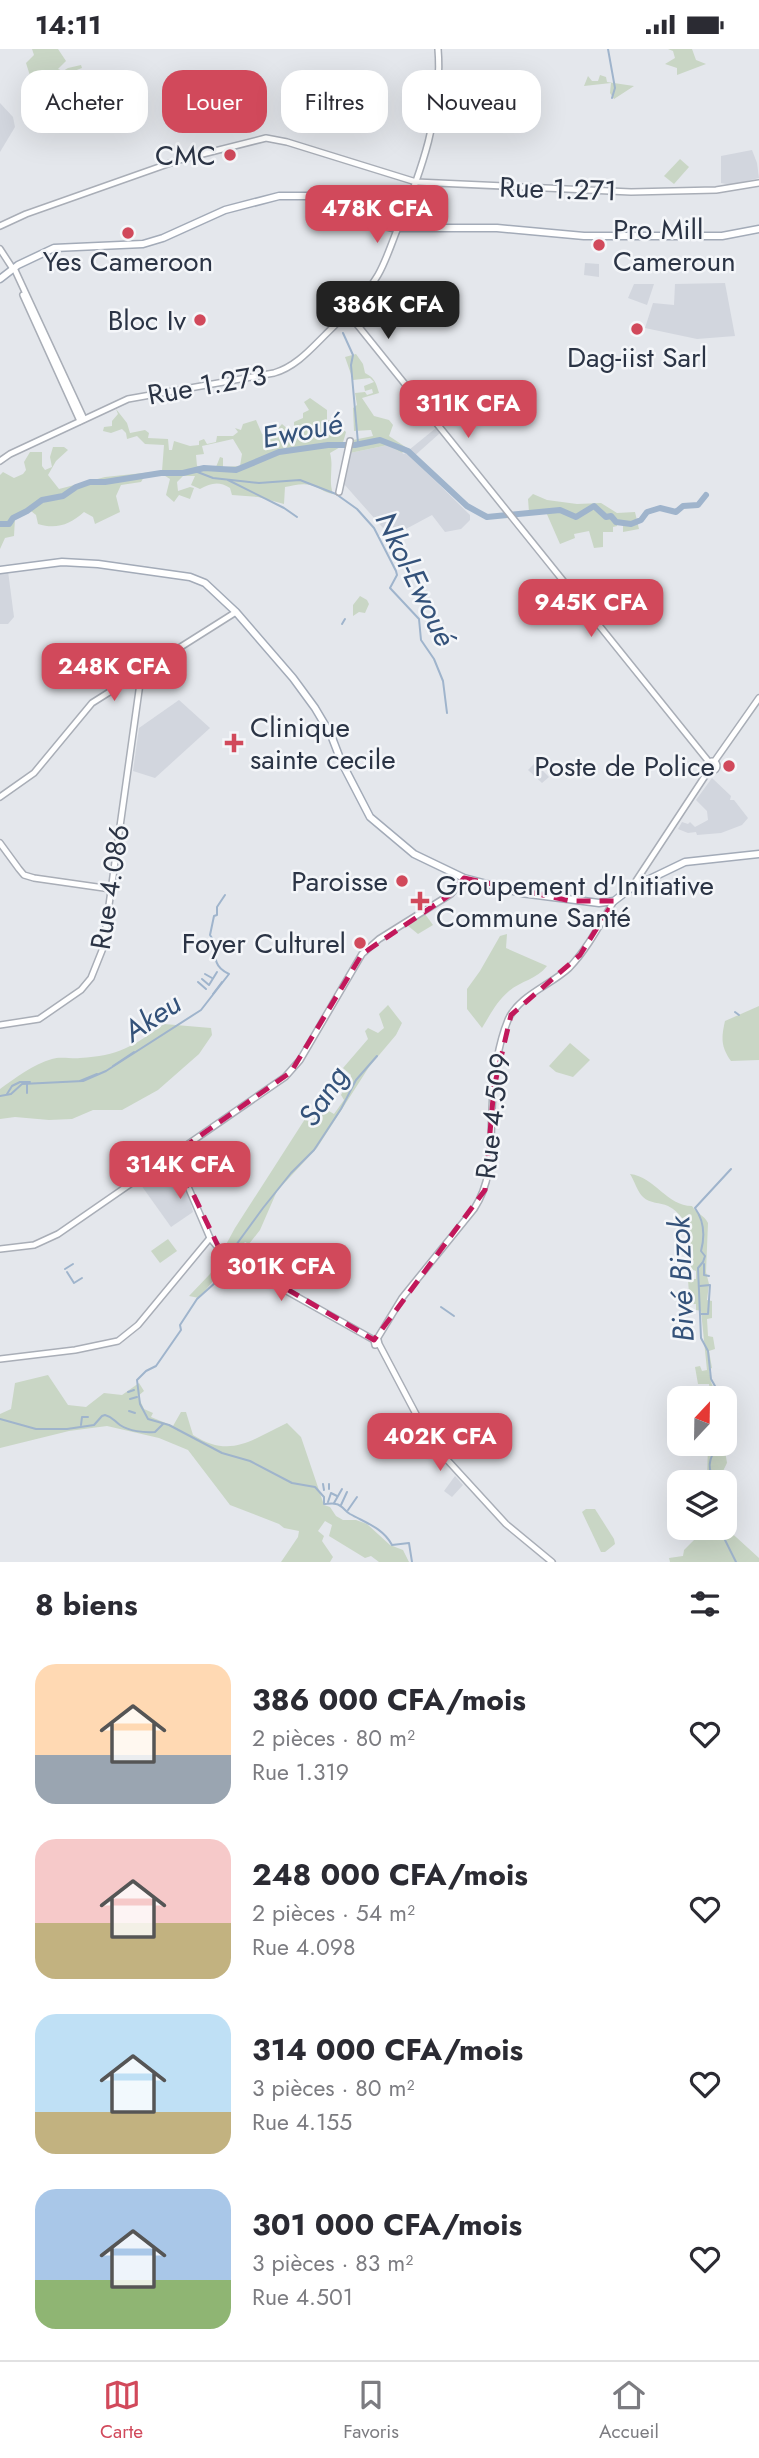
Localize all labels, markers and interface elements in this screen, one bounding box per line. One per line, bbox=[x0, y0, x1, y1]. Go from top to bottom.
text: 14:11 bbox=[35, 6, 101, 44]
chip: Acheter bbox=[21, 70, 148, 133]
chip: Louer bbox=[162, 70, 267, 133]
chip: Filtres bbox=[281, 70, 388, 133]
chip: Nouveau bbox=[402, 70, 541, 133]
place label: CMC bbox=[155, 135, 216, 176]
marker: CMC bbox=[222, 147, 238, 163]
street label: Rue 1.271 bbox=[499, 166, 617, 212]
pin: 478K CFA bbox=[305, 185, 449, 245]
text: 478K CFA bbox=[321, 191, 433, 225]
place label: Pro Mill Cameroun bbox=[613, 209, 736, 282]
marker: Yes Cameroon bbox=[120, 225, 136, 241]
marker: Pro Mill Cameroun bbox=[591, 237, 607, 253]
place label: Yes Cameroon bbox=[43, 241, 213, 282]
pin: 386K CFA bbox=[316, 281, 460, 341]
text: 386K CFA bbox=[332, 287, 444, 321]
place label: Bloc Iv bbox=[108, 300, 187, 341]
marker: Bloc Iv bbox=[192, 312, 208, 328]
marker: Dag-iist Sarl bbox=[629, 321, 645, 337]
place label: Dag-iist Sarl bbox=[567, 337, 707, 378]
street label: Rue 1.273 bbox=[144, 354, 270, 416]
pin: 311K CFA bbox=[396, 381, 540, 440]
text: 311K CFA bbox=[416, 386, 520, 420]
water label: Ewoué bbox=[258, 401, 347, 459]
water label: Nkol-Ewoué bbox=[365, 504, 468, 655]
pin: 945K CFA bbox=[519, 579, 663, 639]
text: 945K CFA bbox=[534, 585, 648, 619]
pin: 248K CFA bbox=[42, 643, 186, 703]
text: 248K CFA bbox=[58, 649, 170, 683]
place label: Clinique sainte cecile bbox=[250, 707, 396, 780]
marker: Clinique sainte cecile bbox=[224, 733, 244, 753]
place label: Poste de Police bbox=[534, 746, 715, 787]
marker: Poste de Police bbox=[721, 758, 737, 774]
street label: Rue 4.086 bbox=[80, 821, 140, 953]
place label: Paroisse bbox=[291, 861, 388, 902]
place label: Groupement d'Initiative Commune Santé bbox=[436, 865, 714, 938]
marker: Paroisse bbox=[394, 873, 410, 889]
marker: Groupement d'Initiative Commune Santé bbox=[410, 891, 430, 911]
place label: Foyer Culturel bbox=[182, 923, 346, 964]
marker: Foyer Culturel bbox=[352, 935, 368, 951]
water label: Akeu bbox=[114, 982, 190, 1053]
street label: Rue 4.509 bbox=[465, 1051, 521, 1181]
water label: Sang bbox=[287, 1057, 359, 1135]
pin: 314K CFA bbox=[108, 1141, 252, 1201]
text: 314K CFA bbox=[125, 1147, 235, 1181]
water label: Bivé Bizok bbox=[657, 1214, 705, 1343]
pin: 301K CFA bbox=[209, 1243, 353, 1303]
text: 301K CFA bbox=[227, 1249, 335, 1283]
north arrow bbox=[667, 1386, 737, 1456]
map controls bbox=[667, 1386, 737, 1540]
pin: 402K CFA bbox=[368, 1413, 512, 1473]
text: 402K CFA bbox=[383, 1419, 497, 1453]
button: layers bbox=[667, 1470, 737, 1540]
text: 8 biens bbox=[35, 1583, 138, 1626]
icon: filters bbox=[686, 1585, 724, 1623]
text: 386 000 CFA/mois bbox=[252, 1678, 526, 1721]
icon: home bbox=[91, 1692, 175, 1776]
icon: heart bbox=[686, 1715, 724, 1753]
text: 2 pièces · 80 m² bbox=[252, 1721, 415, 1755]
text: Rue 1.319 bbox=[252, 1755, 349, 1789]
text: 248 000 CFA/mois bbox=[252, 1853, 528, 1896]
icon: home bbox=[91, 1867, 175, 1951]
icon: heart bbox=[686, 1890, 724, 1928]
text: 2 pièces · 54 m² bbox=[252, 1896, 415, 1930]
text: Rue 4.098 bbox=[252, 1930, 356, 1964]
text: 314 000 CFA/mois bbox=[252, 2028, 523, 2071]
icon: home bbox=[91, 2042, 175, 2126]
icon: heart bbox=[686, 2065, 724, 2103]
text: 3 pièces · 80 m² bbox=[252, 2071, 414, 2105]
text: Rue 4.155 bbox=[252, 2105, 352, 2139]
text: 301 000 CFA/mois bbox=[252, 2203, 522, 2246]
icon: home bbox=[91, 2217, 175, 2301]
icon: heart bbox=[686, 2240, 724, 2278]
text: 3 pièces · 83 m² bbox=[252, 2246, 413, 2280]
text: Rue 4.501 bbox=[252, 2280, 353, 2314]
tab: Carte bbox=[100, 2376, 143, 2445]
tab: Favoris bbox=[343, 2376, 399, 2445]
tab: Accueil bbox=[599, 2376, 659, 2445]

